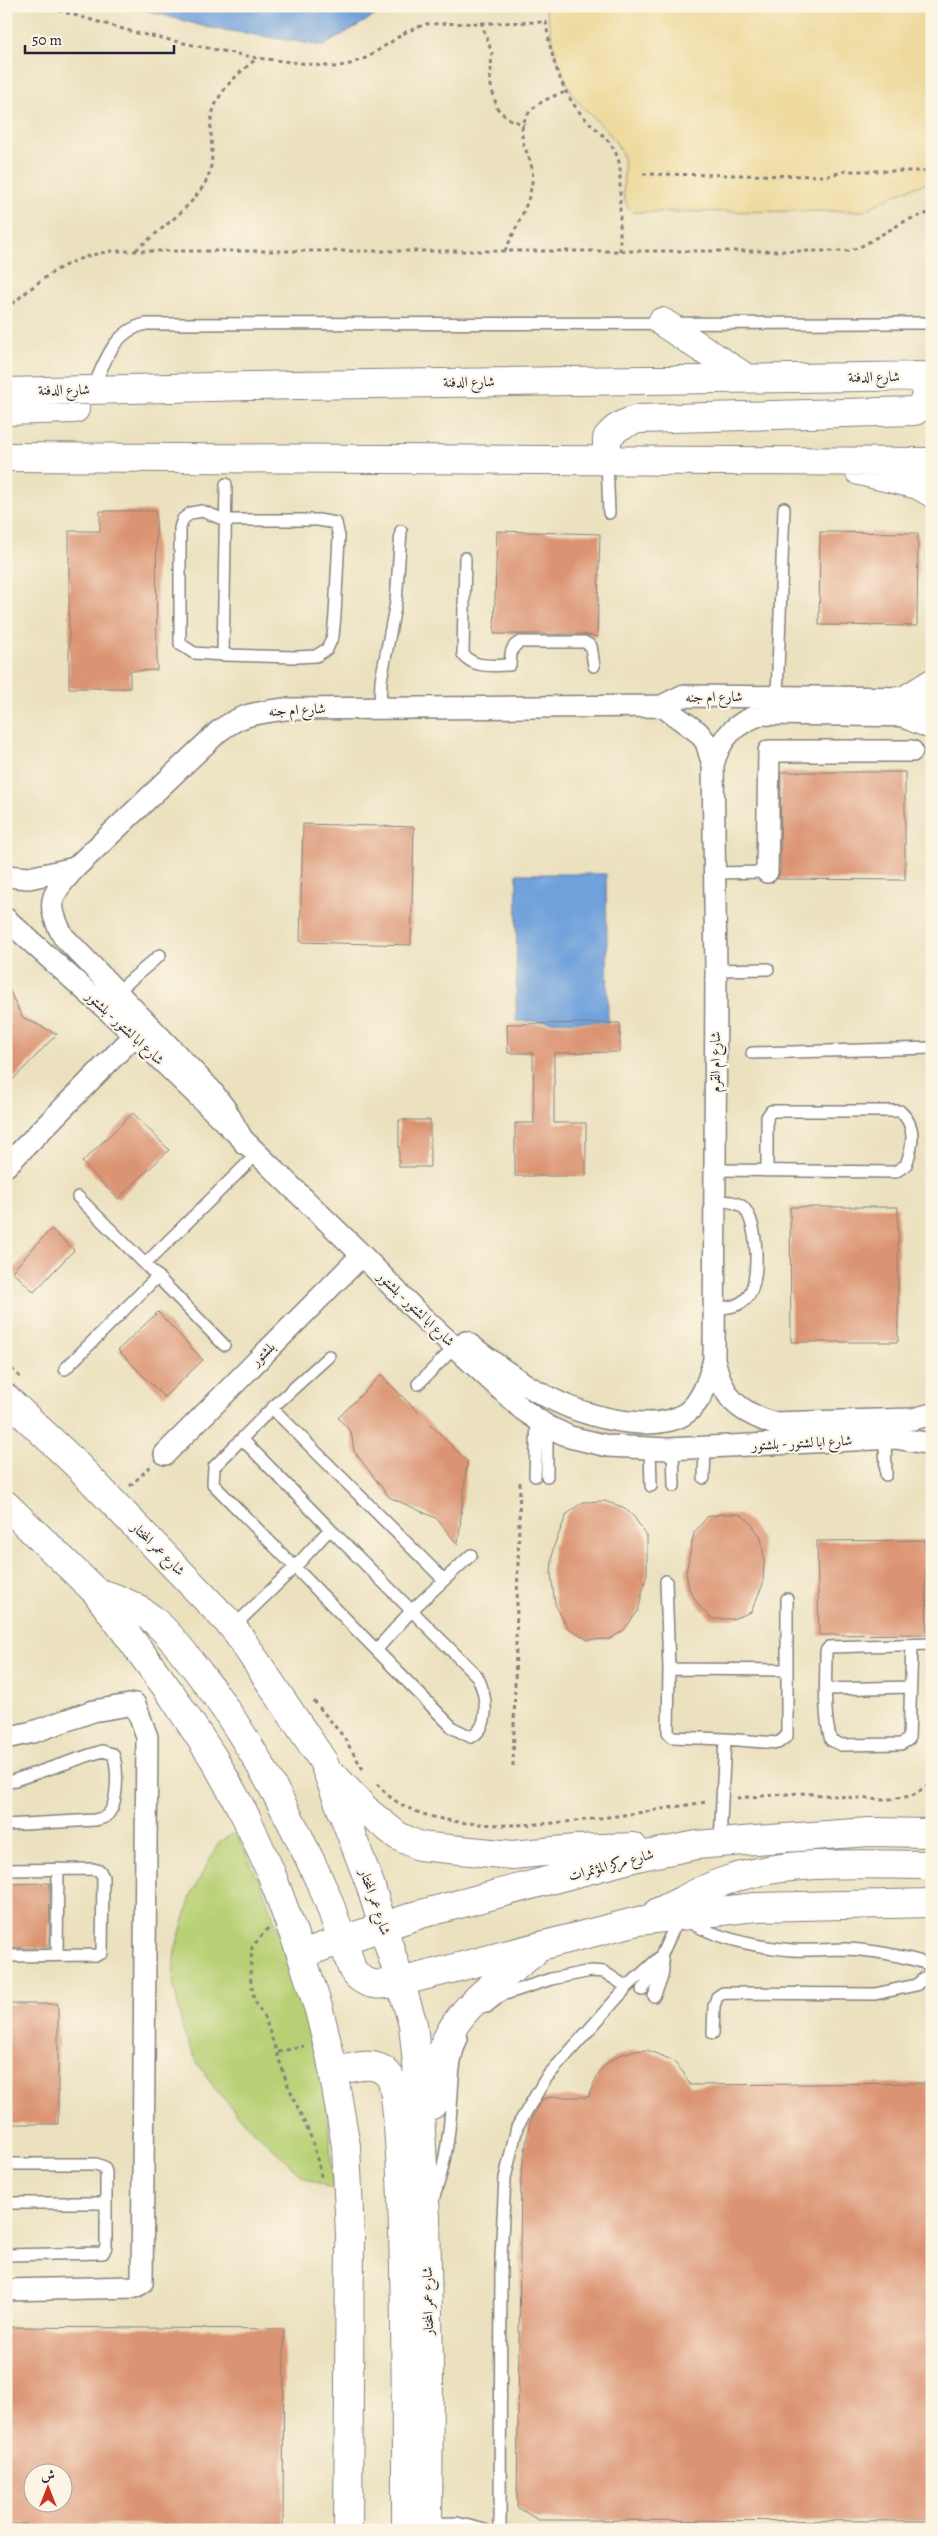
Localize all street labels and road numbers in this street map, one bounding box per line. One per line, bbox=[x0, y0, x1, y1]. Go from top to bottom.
street label: شارع الدفنة bbox=[848, 367, 900, 389]
street label: شارع الدفنة bbox=[443, 372, 495, 394]
street label: شارع الدفنة bbox=[38, 380, 90, 402]
street label: شارع ام جنه bbox=[685, 687, 743, 710]
street label: شارع ام جنه bbox=[268, 699, 326, 724]
street label: شارع ابا لشتور - بلشتور bbox=[79, 985, 168, 1071]
street label: شارع ام القرم bbox=[706, 1031, 728, 1093]
street label: شارع ابا لشتور - بلشتور bbox=[370, 1266, 459, 1352]
street label: بلشتور bbox=[245, 1337, 280, 1372]
street label: شارع ابا لشتور - بلشتور bbox=[749, 1431, 853, 1457]
street label: شارع عمر المختار bbox=[124, 1517, 189, 1581]
street label: شارع مركز المؤتمرات bbox=[566, 1844, 656, 1887]
street label: شارع عمر المختار bbox=[352, 1865, 395, 1938]
street label: شارع عمر المختار bbox=[418, 2266, 440, 2337]

